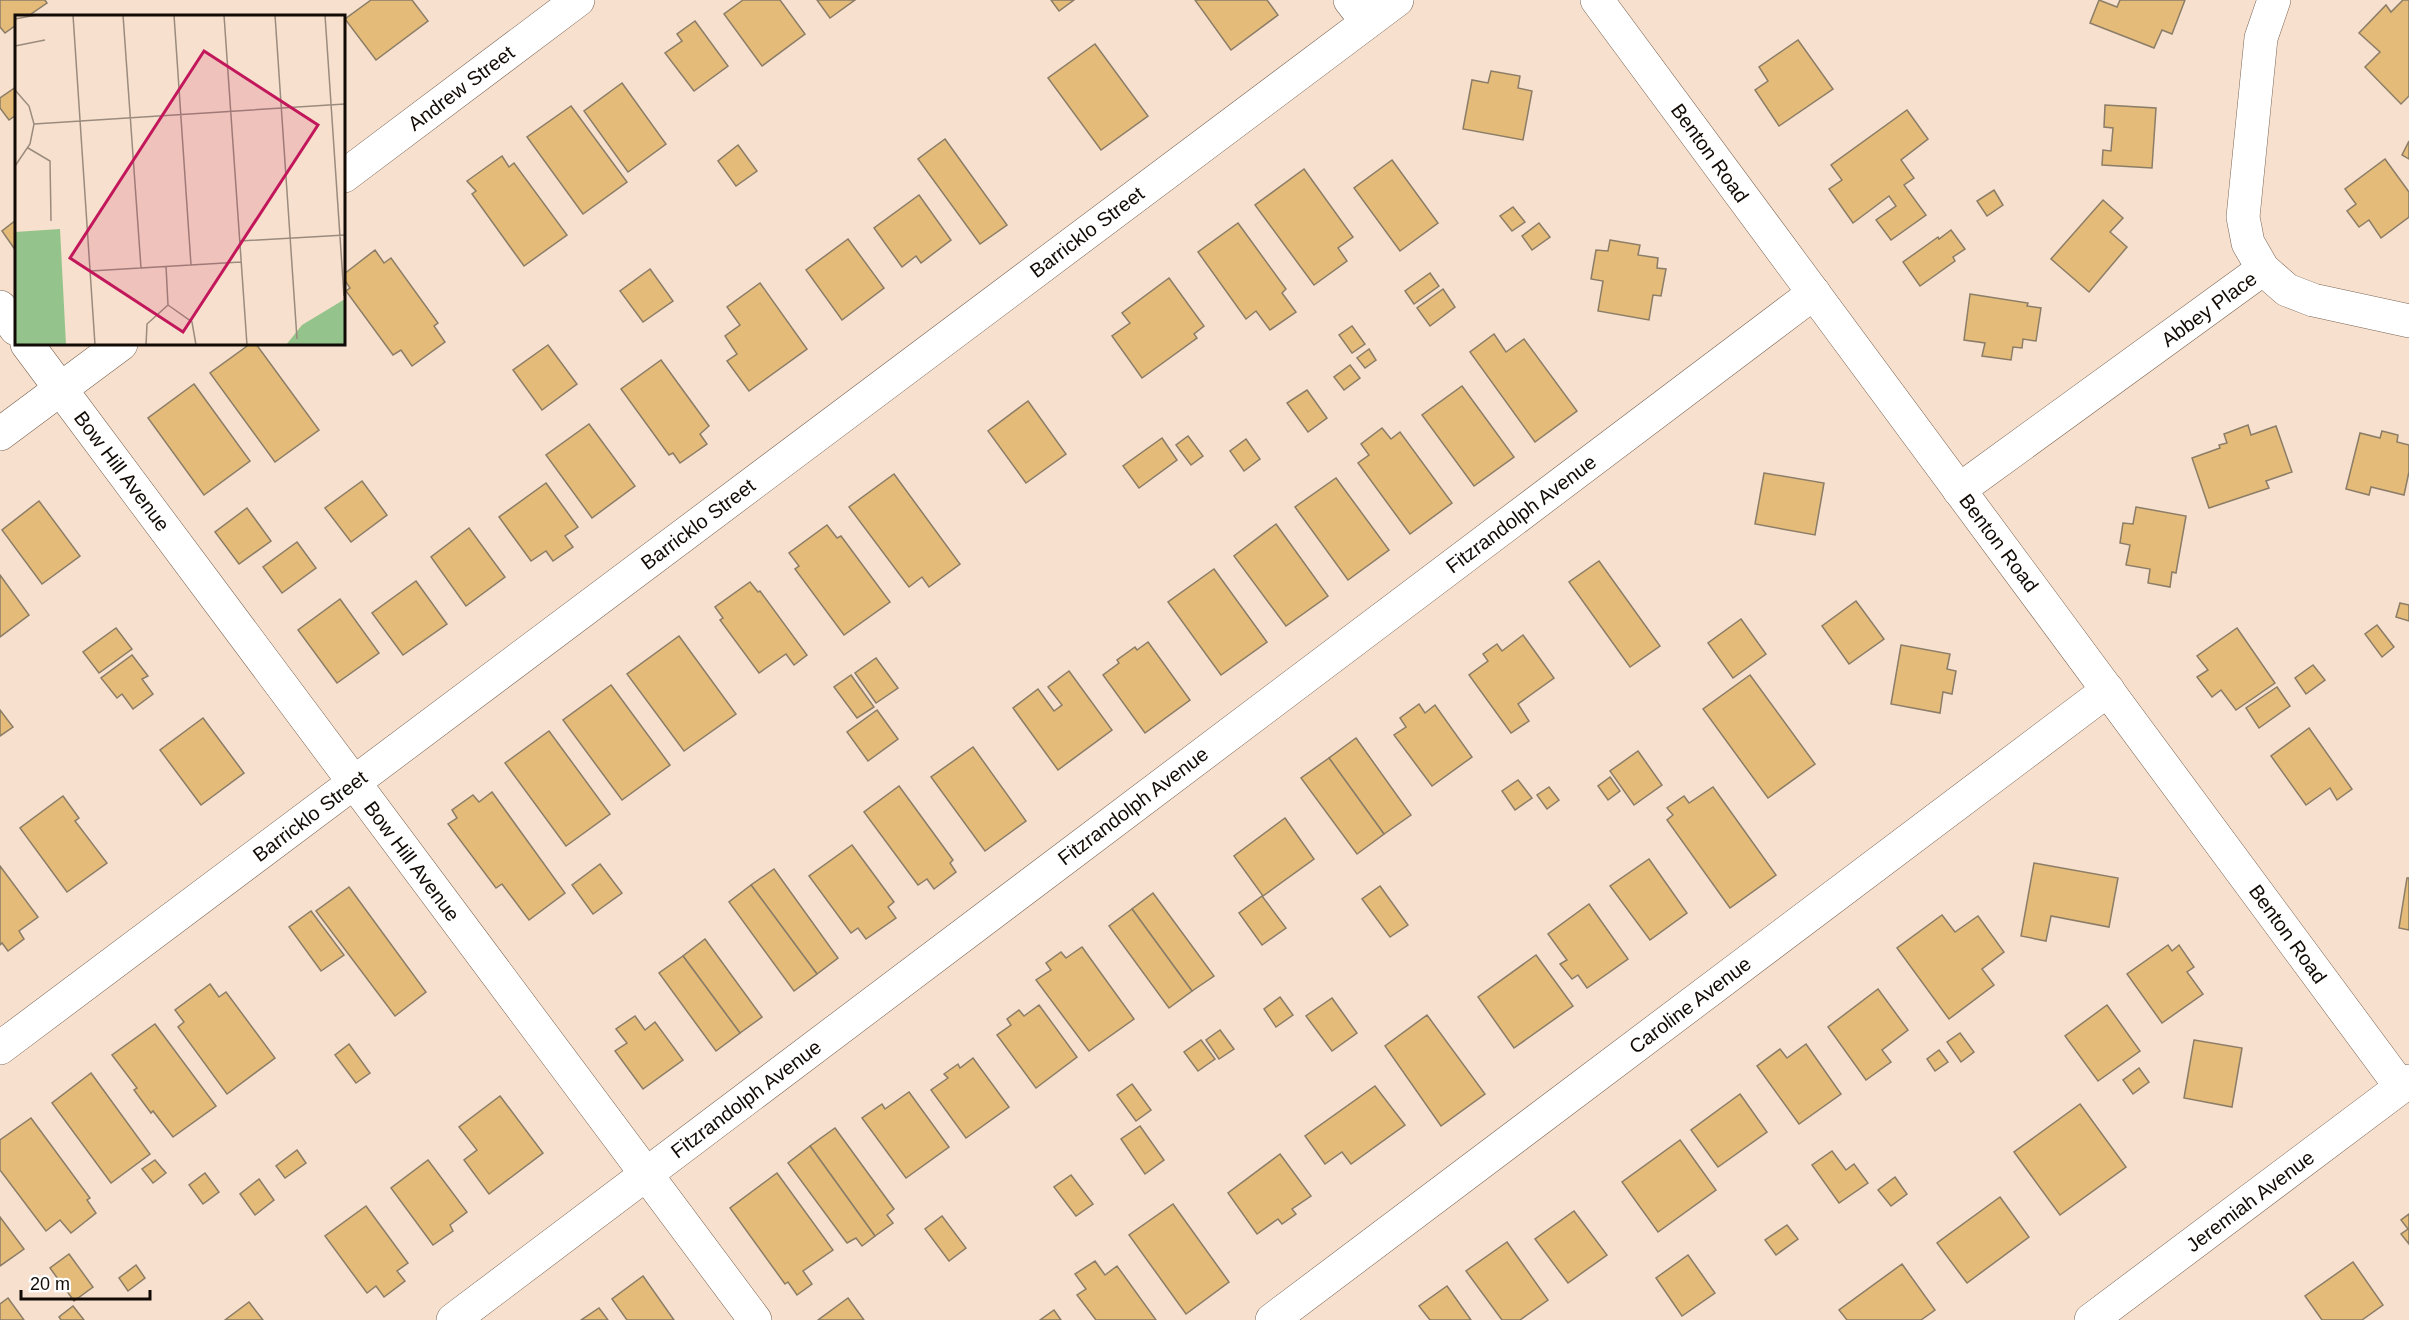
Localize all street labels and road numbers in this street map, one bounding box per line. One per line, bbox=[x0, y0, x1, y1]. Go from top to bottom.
street label: Andrew Street bbox=[404, 41, 519, 135]
street label: Benton Road bbox=[1667, 99, 1753, 207]
street label: Barricklo Street bbox=[1026, 182, 1149, 282]
street label: Abbey Place bbox=[2157, 267, 2261, 351]
street label: Bow Hill Avenue bbox=[70, 407, 174, 535]
street label: Fitzrandolph Avenue bbox=[1442, 450, 1600, 578]
street label: Barricklo Street bbox=[637, 474, 760, 574]
street label: Benton Road bbox=[1955, 490, 2043, 596]
street label: Fitzrandolph Avenue bbox=[1054, 742, 1212, 870]
street label: Barricklo Street bbox=[249, 766, 372, 866]
street label: Bow Hill Avenue bbox=[360, 797, 464, 925]
street label: Benton Road bbox=[2245, 880, 2331, 988]
street label: Caroline Avenue bbox=[1625, 952, 1755, 1058]
street label: Fitzrandolph Avenue bbox=[667, 1035, 825, 1163]
street label: Jeremiah Avenue bbox=[2182, 1146, 2318, 1256]

